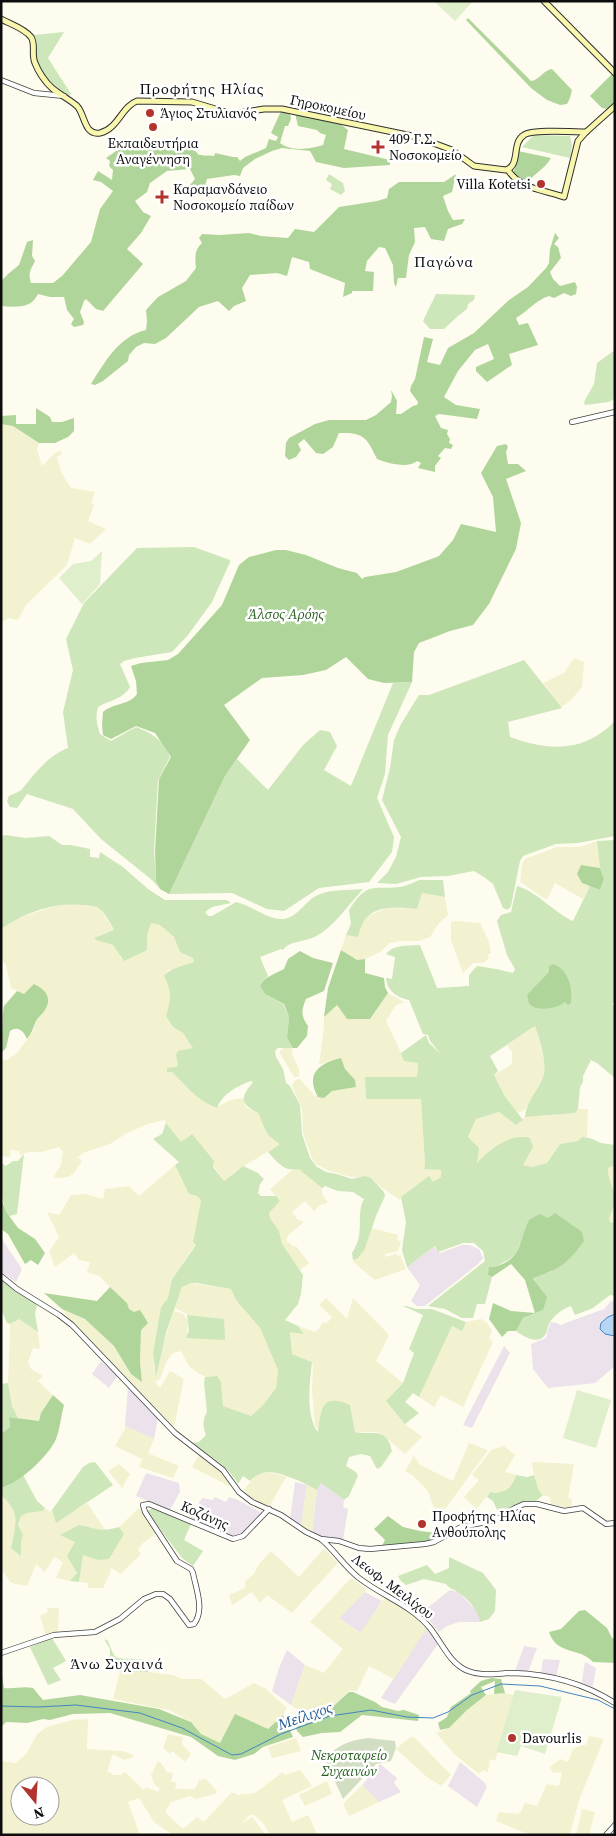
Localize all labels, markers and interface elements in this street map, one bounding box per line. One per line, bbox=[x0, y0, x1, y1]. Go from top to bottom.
district label: Προφήτης Ηλίας bbox=[139, 78, 265, 99]
street label: Γηροκομείου bbox=[288, 89, 368, 125]
place label: Άγιος Στυλιανός bbox=[160, 103, 257, 123]
marker: Άγιος Στυλιανός bbox=[144, 107, 156, 119]
marker: Εκπαιδευτήρια Αναγέννηση bbox=[147, 121, 159, 133]
place label: 409 Γ.Σ. Νοσοκομείο bbox=[389, 129, 462, 165]
place label: Εκπαιδευτήρια Αναγέννηση bbox=[108, 133, 199, 169]
marker: 409 Γ.Σ. Νοσοκομείο bbox=[371, 140, 385, 154]
place label: Villa Kotetsi bbox=[456, 174, 531, 194]
marker: Villa Kotetsi bbox=[535, 178, 547, 190]
place label: Καραμανδάνειο Νοσοκομείο παίδων bbox=[173, 179, 294, 215]
marker: Καραμανδάνειο Νοσοκομείο παίδων bbox=[155, 190, 169, 204]
district label: Παγώνα bbox=[414, 251, 474, 272]
park label: Άλσος Αρόης bbox=[247, 604, 325, 624]
street label: Κοζάνης bbox=[178, 1495, 232, 1535]
place label: Προφήτης Ηλίας Ανθούπολης bbox=[432, 1506, 536, 1542]
marker: Προφήτης Ηλίας Ανθούπολης bbox=[416, 1518, 428, 1530]
street label: Λεωφ. Μειλίχου bbox=[348, 1548, 438, 1624]
district label: Άνω Συχαινά bbox=[70, 1653, 164, 1674]
water label: Μείλιχος bbox=[274, 1696, 336, 1735]
place label: Davourlis bbox=[522, 1728, 581, 1748]
marker: Davourlis bbox=[506, 1732, 518, 1744]
park label: Νεκροταφείο Συχαινών bbox=[310, 1745, 387, 1781]
north arrow bbox=[10, 1776, 60, 1826]
text: N bbox=[31, 1802, 47, 1824]

